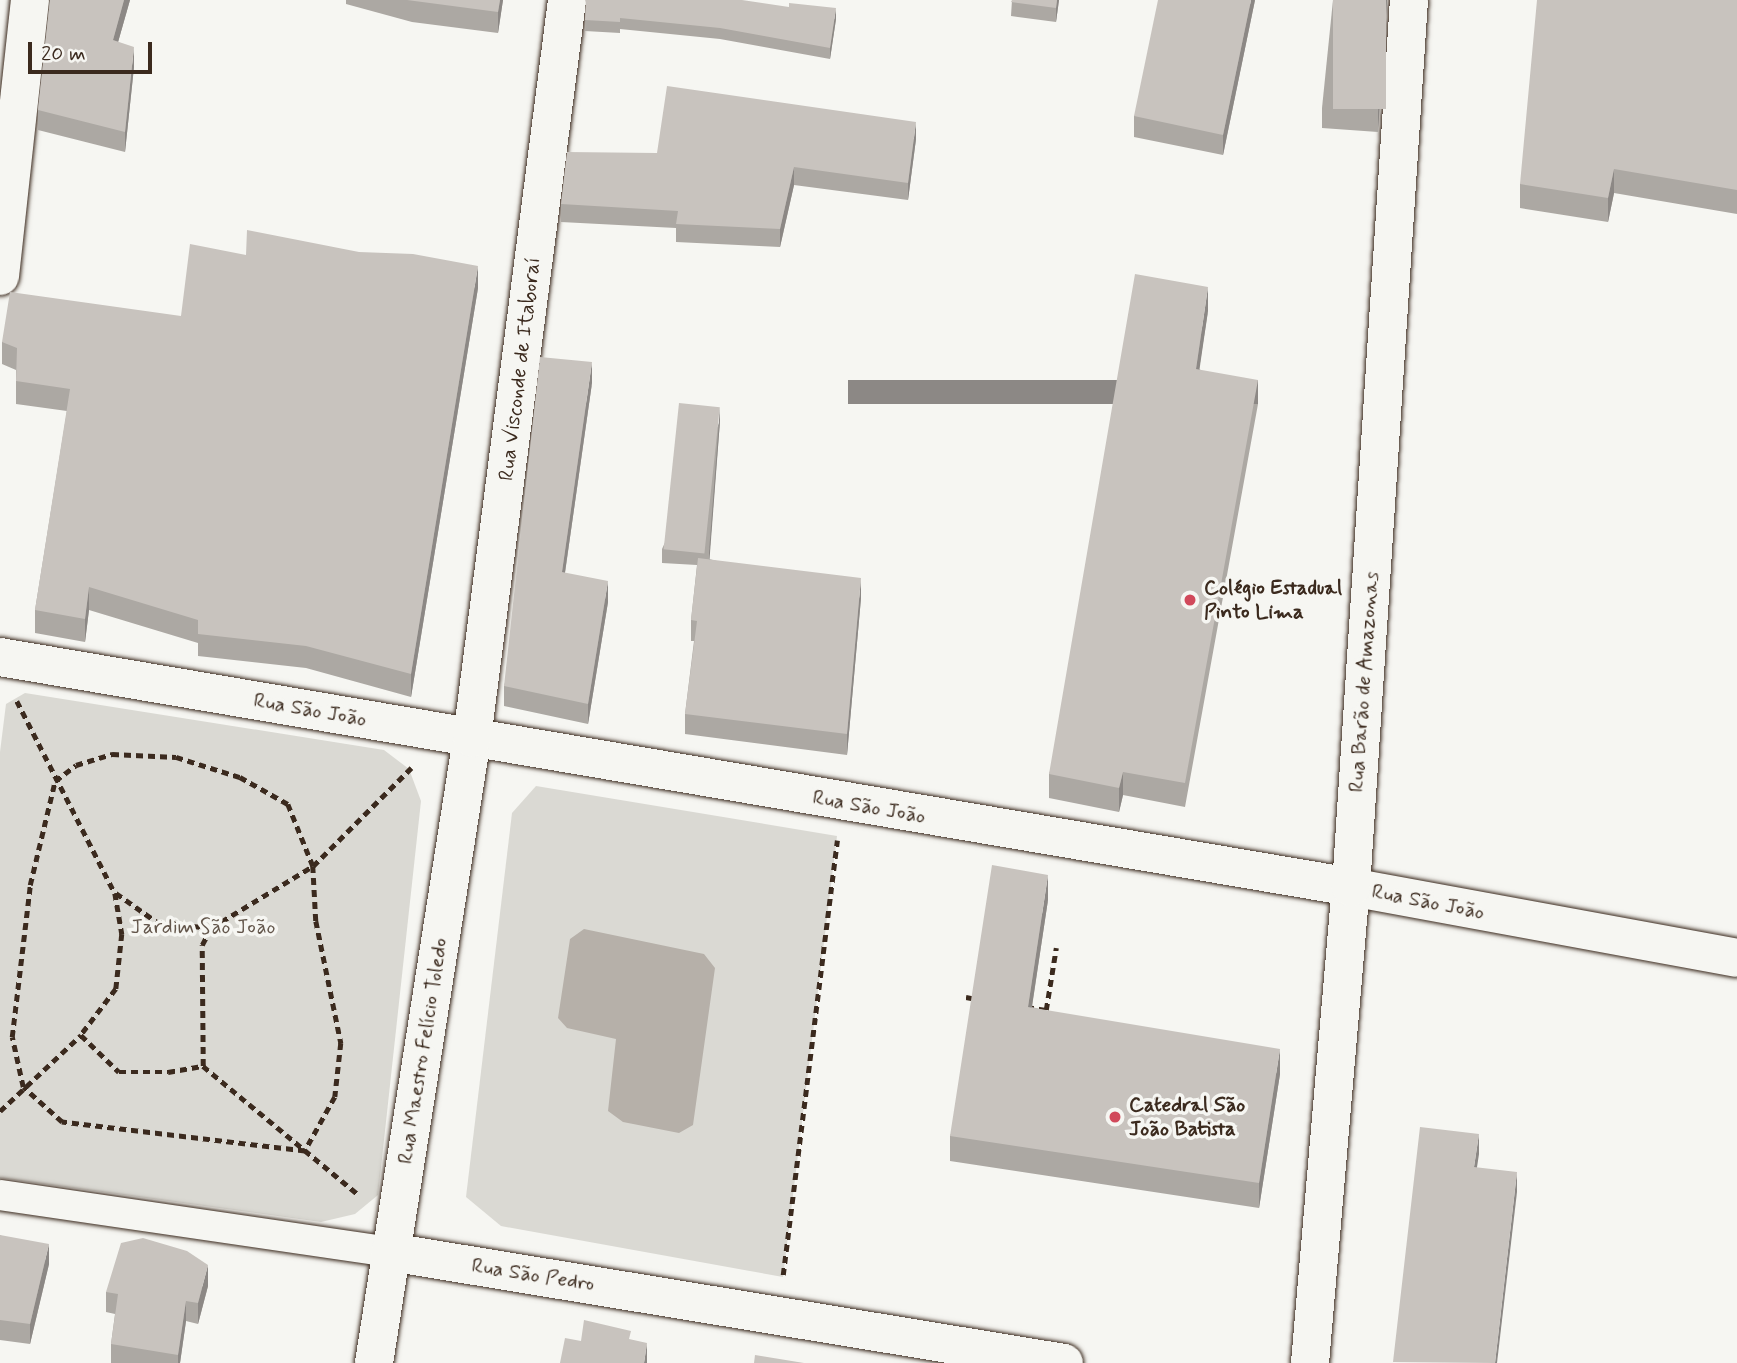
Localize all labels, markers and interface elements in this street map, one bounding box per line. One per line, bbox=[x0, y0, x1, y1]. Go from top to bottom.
scale bar bbox=[32, 28, 156, 72]
text: 20 m bbox=[41, 40, 86, 68]
street label: Rua Visconde de Itaboraí bbox=[494, 256, 546, 482]
street label: Rua Barão de Amazonas bbox=[1344, 572, 1384, 792]
place label: Colégio Estadual Pinto Lima bbox=[1204, 575, 1342, 625]
marker: Colégio Estadual Pinto Lima bbox=[1182, 592, 1198, 608]
street label: Rua São João bbox=[251, 688, 369, 732]
street label: Rua São João bbox=[810, 785, 928, 829]
street label: Rua São João bbox=[1369, 879, 1487, 925]
park label: Jardim São João bbox=[130, 914, 276, 940]
street label: Rua Maestro Felício Toledo bbox=[393, 937, 453, 1165]
place label: Catedral São João Batista bbox=[1129, 1092, 1245, 1142]
marker: Catedral São João Batista bbox=[1107, 1109, 1123, 1125]
street label: Rua São Pedro bbox=[470, 1253, 596, 1297]

